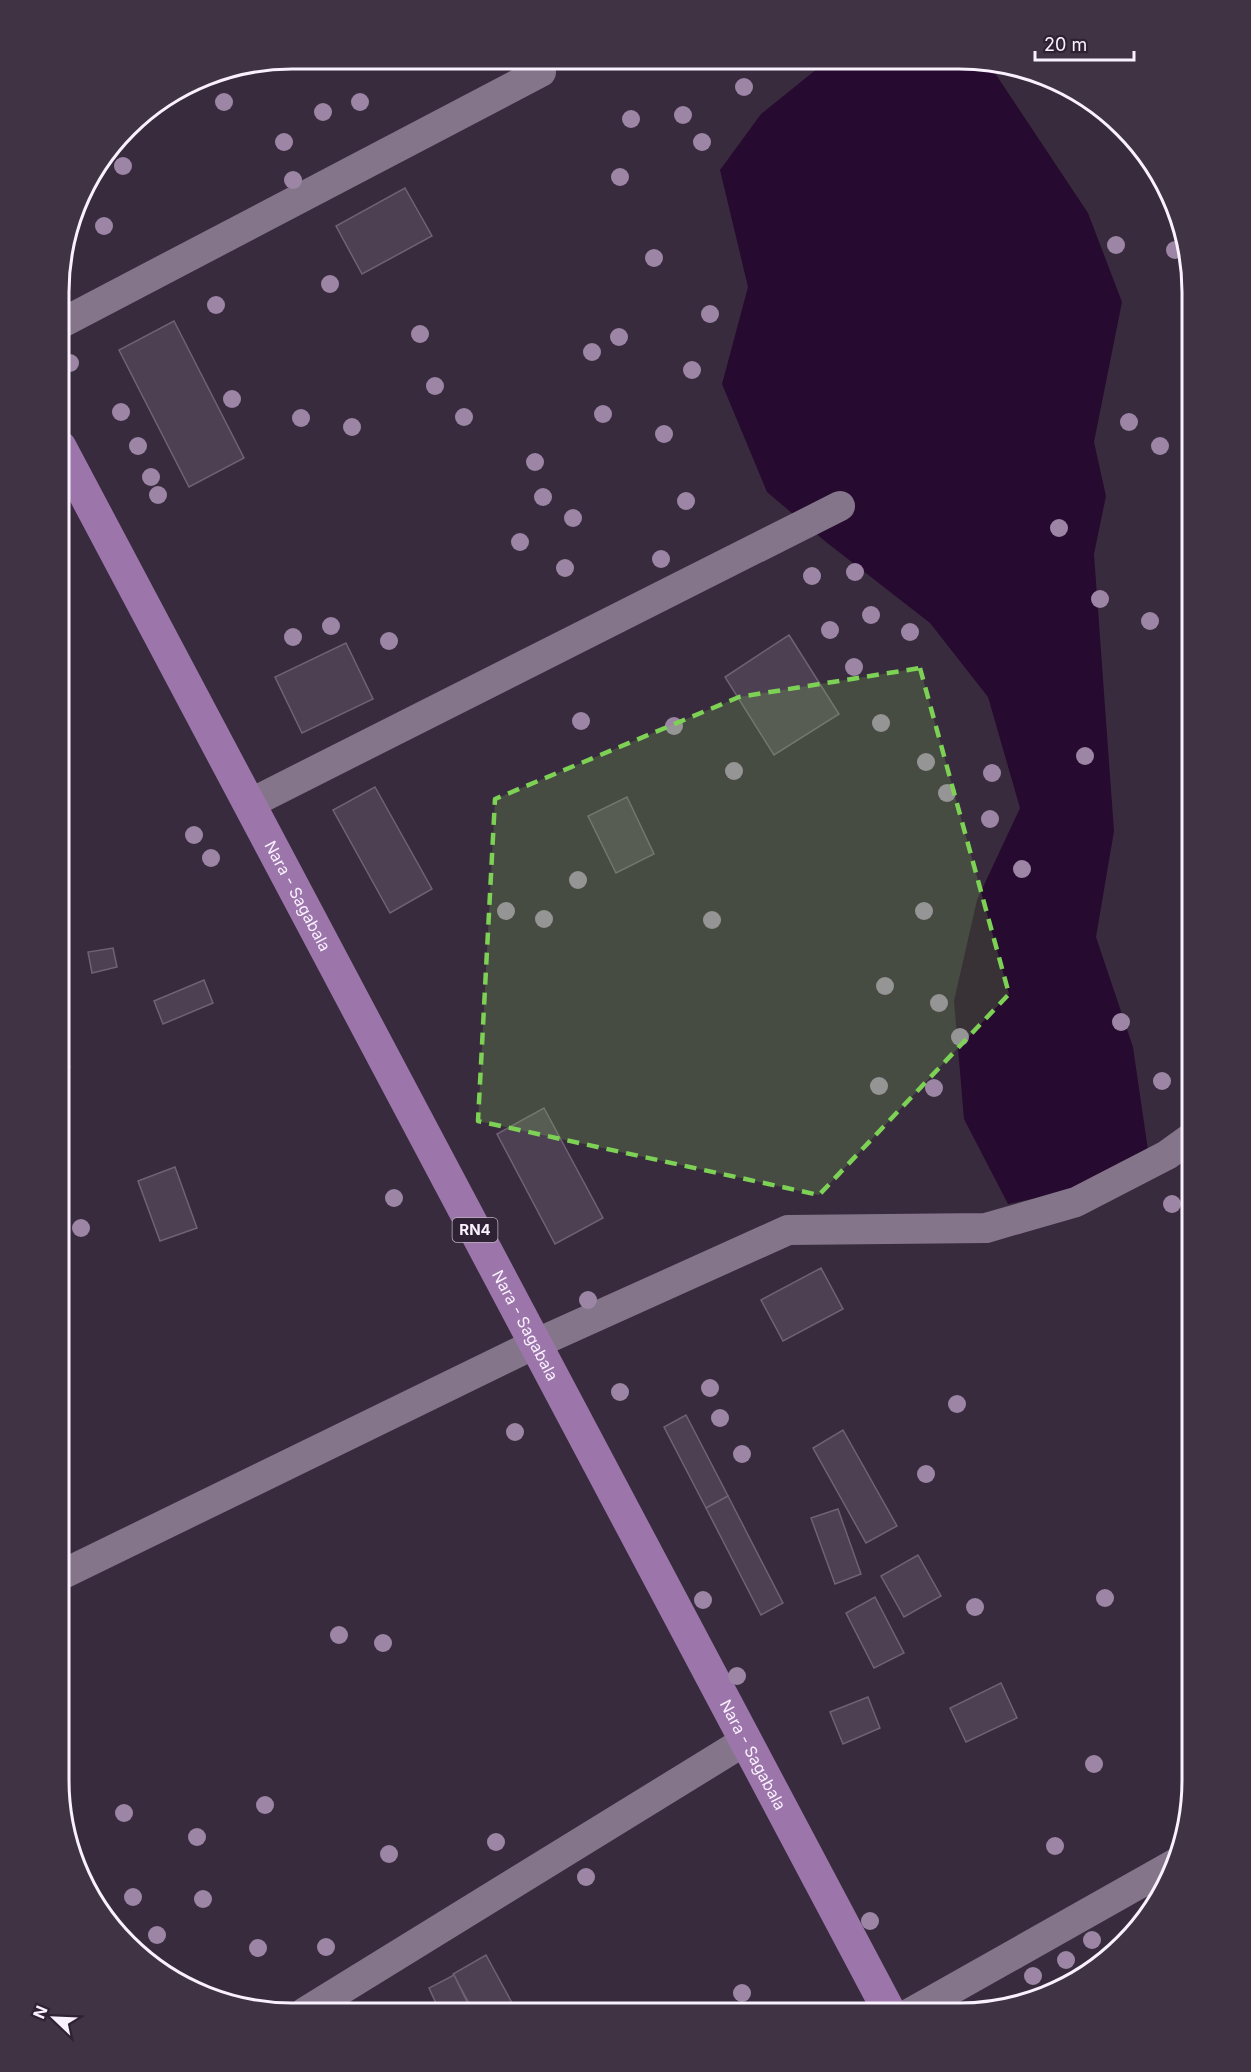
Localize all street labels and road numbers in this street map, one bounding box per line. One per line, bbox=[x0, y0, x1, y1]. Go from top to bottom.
street label: Nara - Sagabala bbox=[260, 837, 335, 955]
road number: RN4 bbox=[452, 1218, 498, 1242]
street label: Nara - Sagabala bbox=[488, 1267, 563, 1384]
street label: Nara - Sagabala bbox=[716, 1696, 791, 1813]

